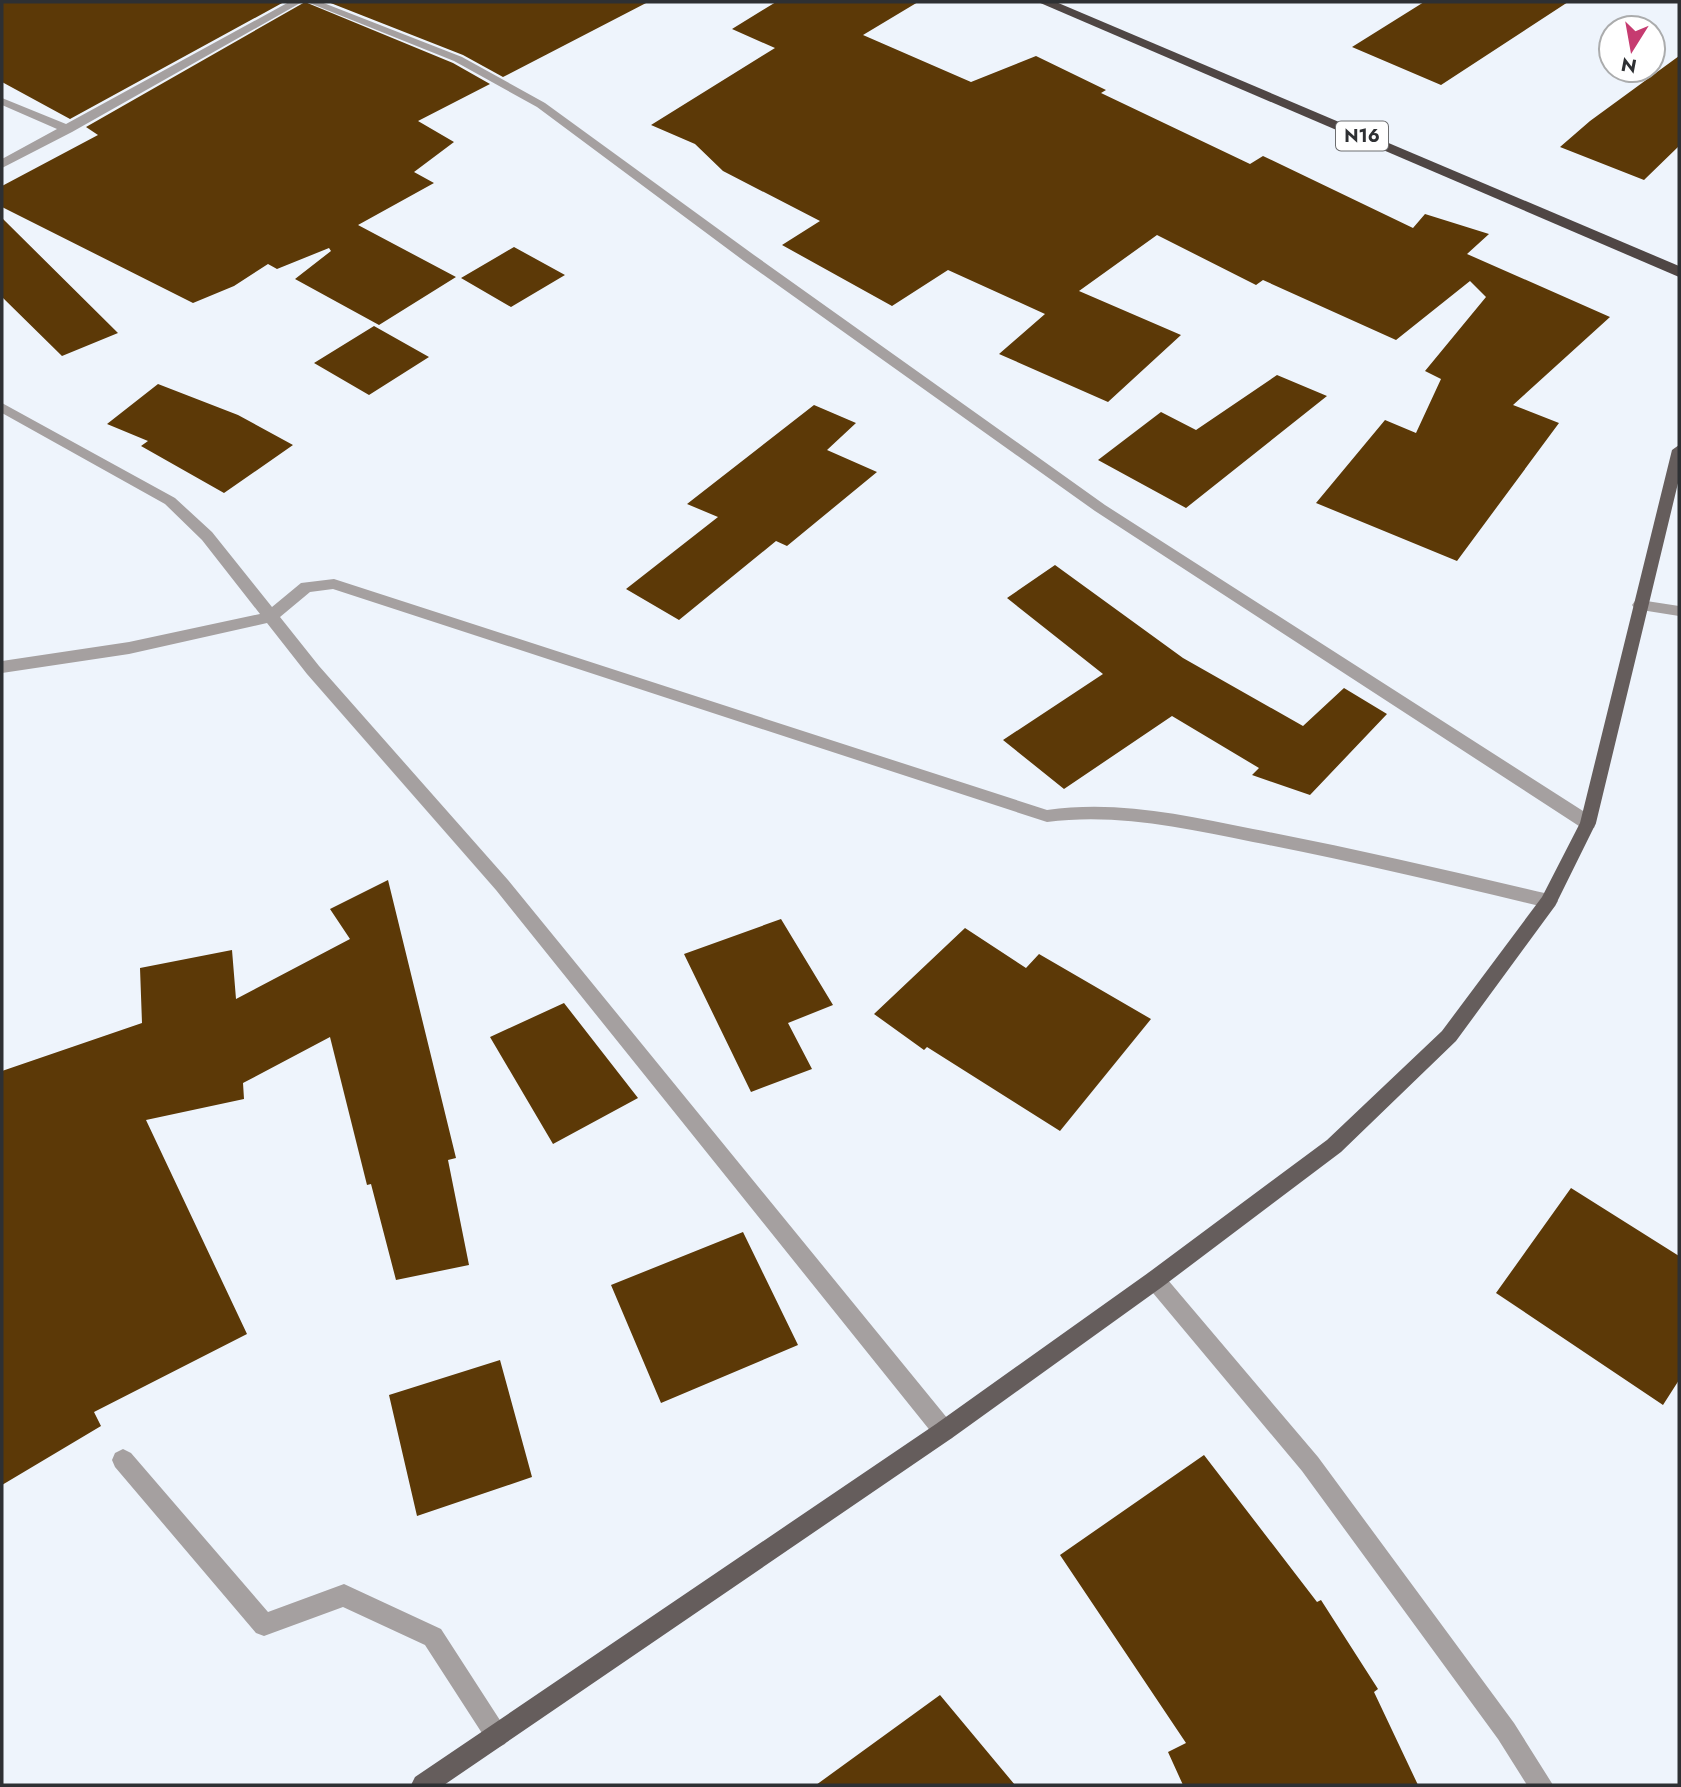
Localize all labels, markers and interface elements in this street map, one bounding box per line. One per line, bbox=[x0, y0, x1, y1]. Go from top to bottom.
north arrow bbox=[1597, 14, 1667, 84]
text: N bbox=[1619, 51, 1639, 80]
road number: N16 bbox=[1336, 121, 1388, 150]

